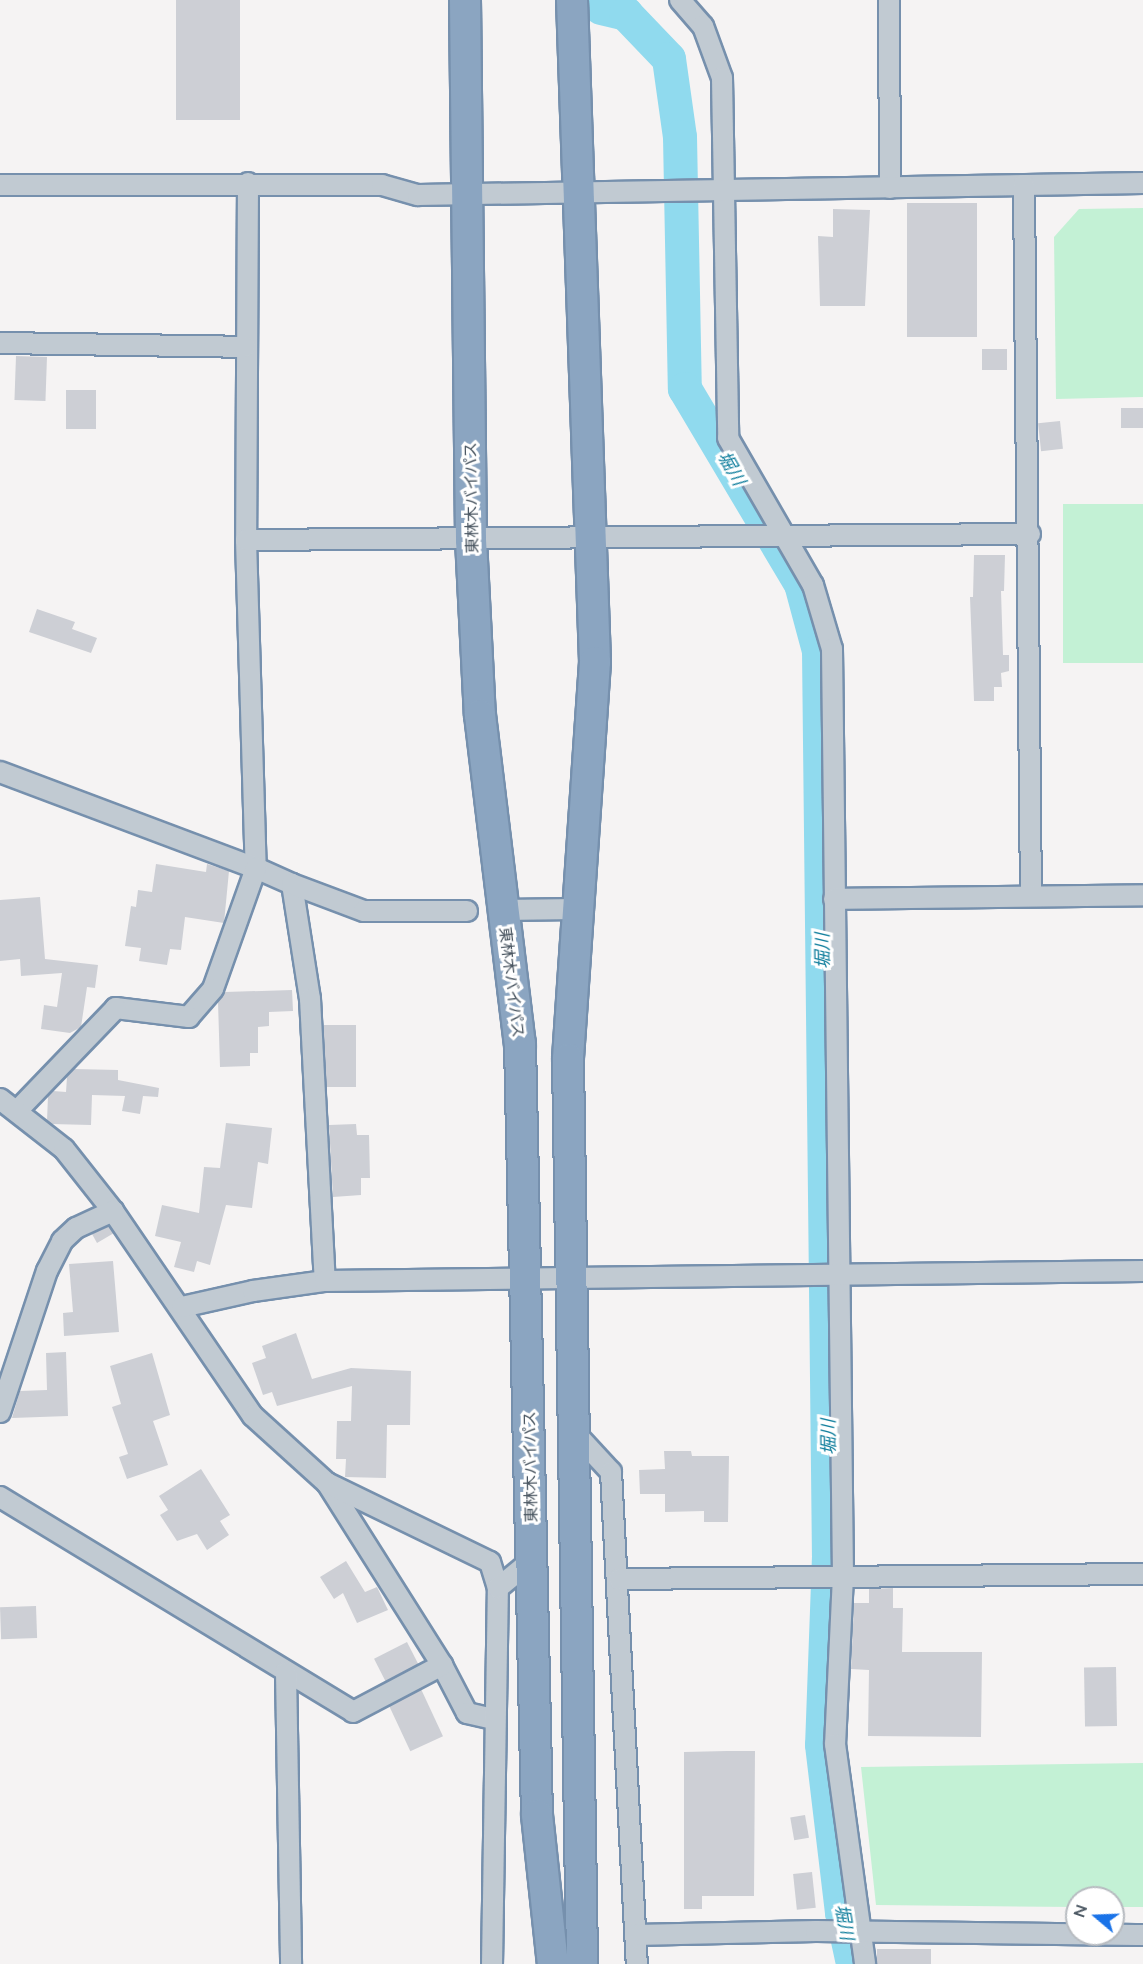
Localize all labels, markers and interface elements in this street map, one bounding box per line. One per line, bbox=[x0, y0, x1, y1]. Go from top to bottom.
street label: 東林木バイパス bbox=[460, 442, 482, 554]
water label: 堀川 bbox=[714, 447, 750, 489]
street label: 東林木バイパス bbox=[496, 925, 528, 1039]
water label: 堀川 bbox=[811, 933, 833, 969]
street label: 東林木バイパス bbox=[519, 1411, 541, 1523]
water label: 堀川 bbox=[817, 1419, 839, 1455]
north arrow bbox=[1065, 1886, 1125, 1946]
water label: 堀川 bbox=[831, 1902, 859, 1942]
text: N bbox=[1068, 1902, 1090, 1920]

